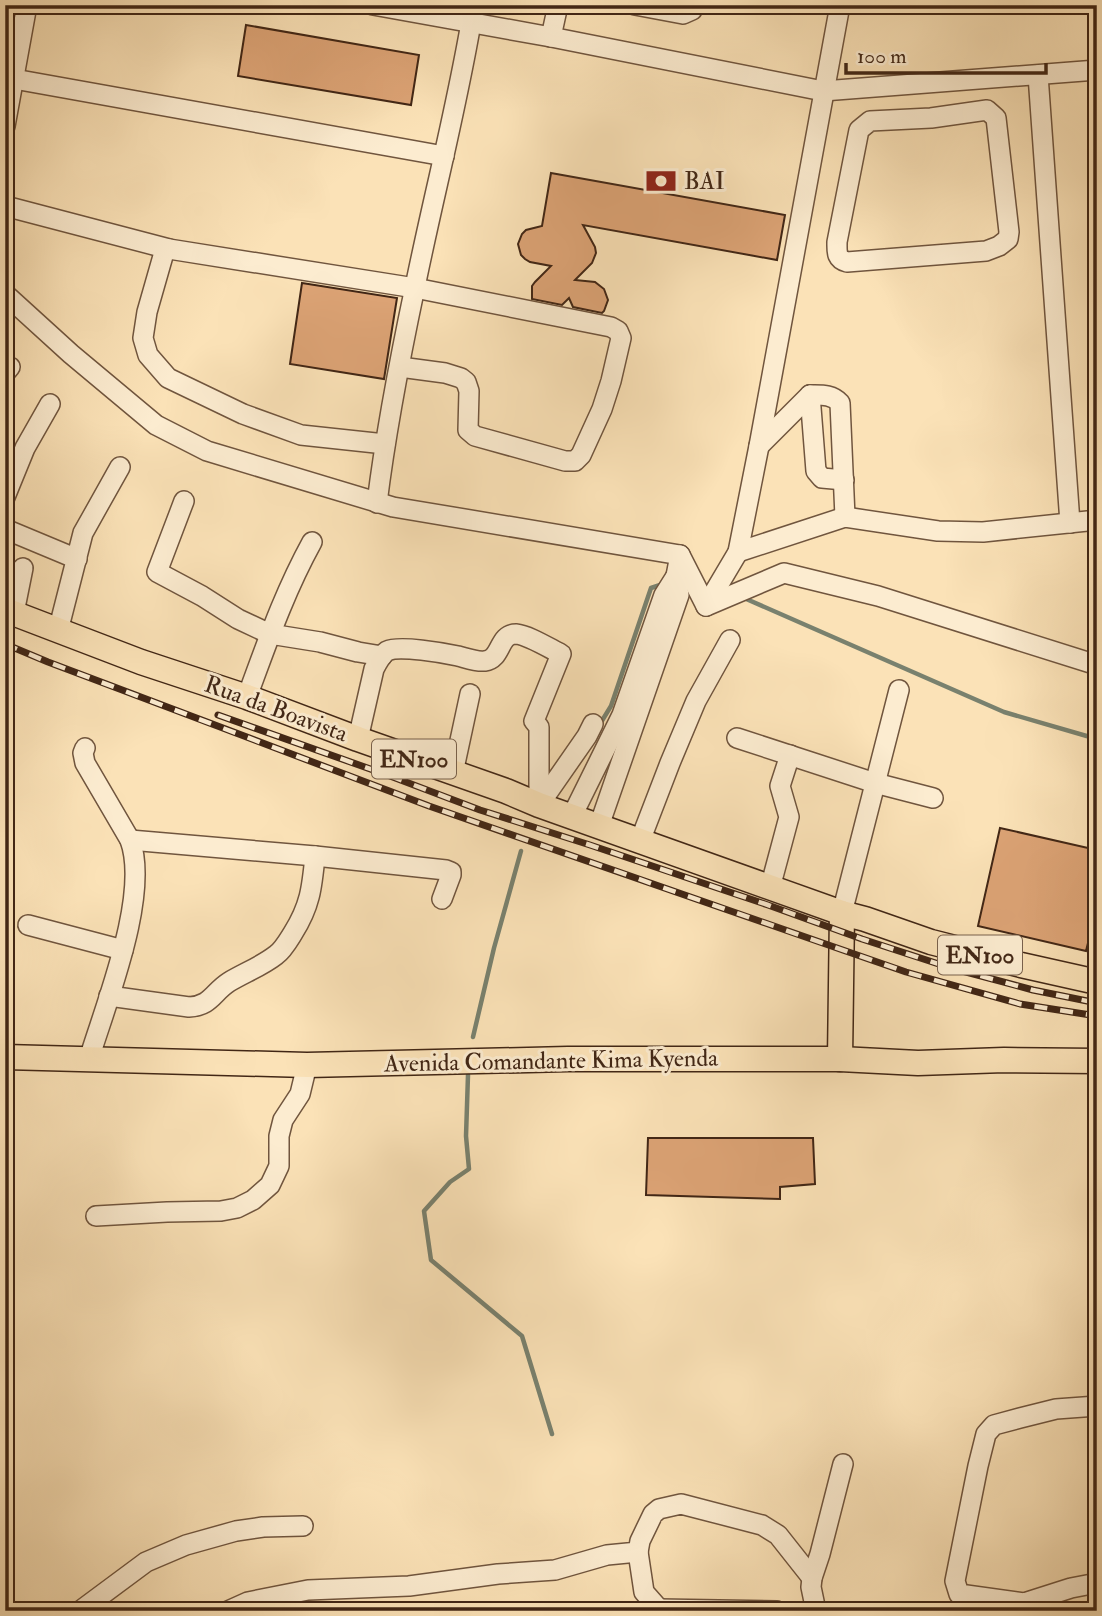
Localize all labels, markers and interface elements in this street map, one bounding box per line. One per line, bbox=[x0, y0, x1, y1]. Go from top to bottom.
scale bar bbox=[846, 32, 1046, 76]
text: 100 m bbox=[857, 43, 907, 70]
bank icon: BAI bbox=[644, 164, 678, 198]
place label: BAI bbox=[684, 166, 725, 197]
street label: Rua da Boavista bbox=[200, 669, 353, 750]
road number: EN100 bbox=[372, 740, 456, 778]
road number: EN100 bbox=[938, 936, 1022, 974]
street label: Avenida Comandante Kima Kyenda bbox=[383, 1043, 719, 1079]

